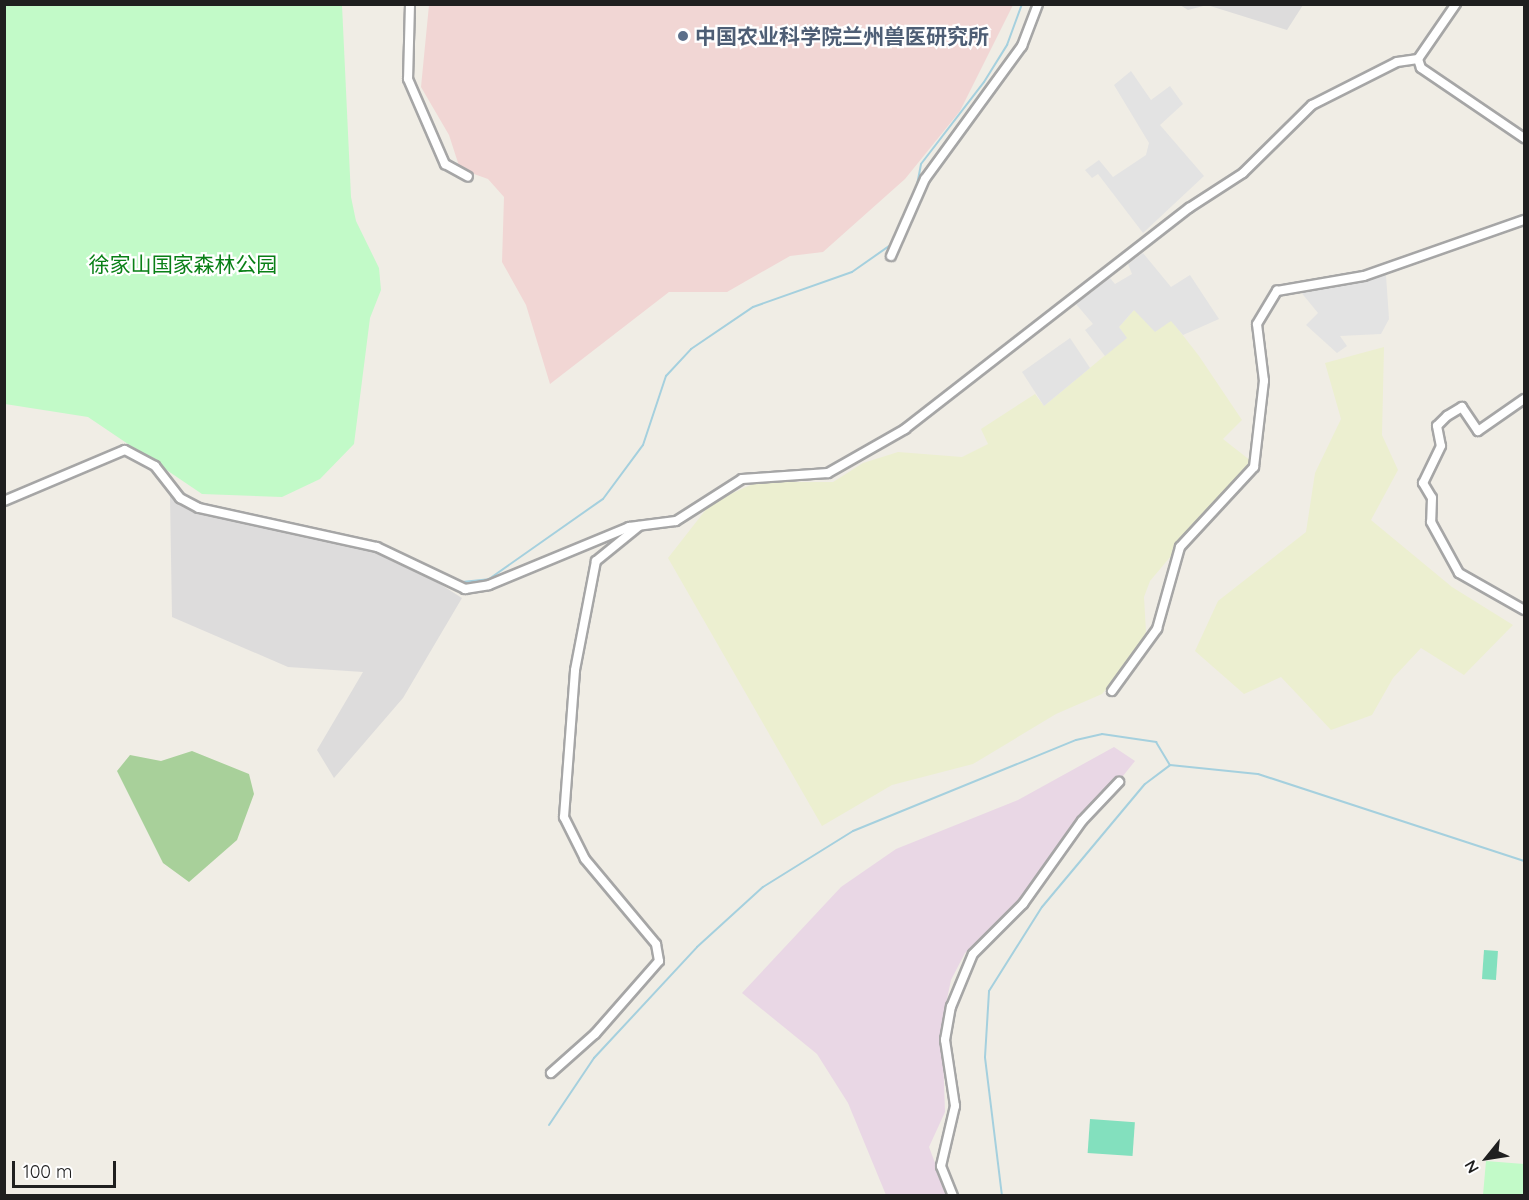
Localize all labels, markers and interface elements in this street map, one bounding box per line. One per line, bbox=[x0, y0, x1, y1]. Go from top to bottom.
place label: 中国农业科学院兰州兽医研究所 bbox=[695, 23, 989, 49]
marker: 中国农业科学院兰州兽医研究所 bbox=[676, 29, 690, 43]
park label: 徐家山国家森林公园 bbox=[89, 251, 277, 277]
north arrow bbox=[1457, 1128, 1517, 1188]
scale bar bbox=[15, 1149, 118, 1187]
text: N bbox=[1460, 1157, 1483, 1177]
text: 100 m bbox=[23, 1160, 72, 1183]

